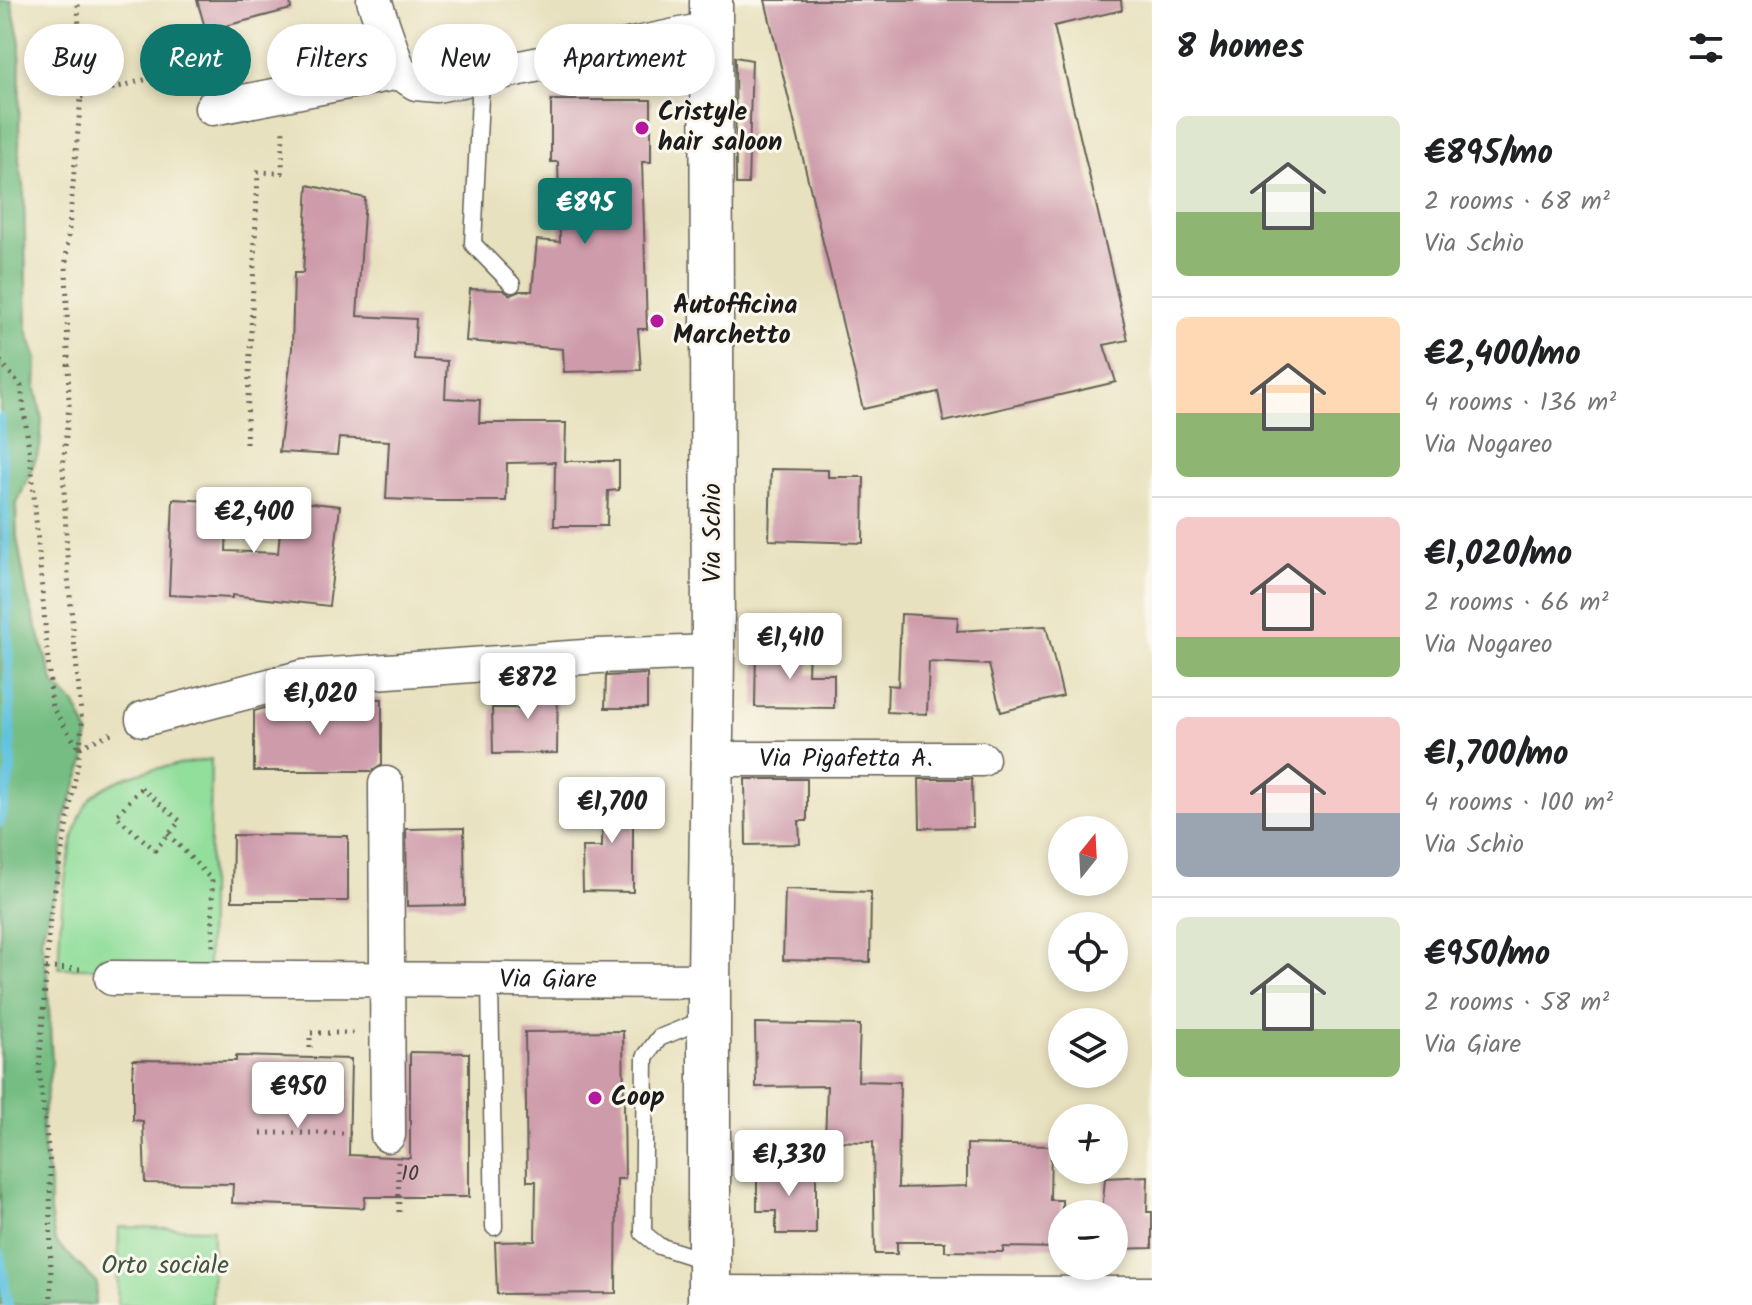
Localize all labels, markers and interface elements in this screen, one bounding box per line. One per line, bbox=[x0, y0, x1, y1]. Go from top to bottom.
text: 8 homes bbox=[1176, 21, 1304, 75]
chip: Buy bbox=[24, 24, 124, 96]
chip: Rent bbox=[140, 24, 251, 96]
chip: Filters bbox=[267, 24, 396, 96]
chip: New bbox=[412, 24, 518, 96]
chip: Apartment bbox=[534, 24, 715, 96]
icon: filters bbox=[1684, 26, 1728, 70]
place label: Crìstyle hair saloon bbox=[658, 92, 783, 164]
marker: Crìstyle hair saloon bbox=[633, 119, 651, 137]
text: €895/mo bbox=[1424, 127, 1553, 181]
icon: home bbox=[1240, 148, 1336, 244]
pin: €895 bbox=[538, 178, 632, 246]
text: 2 rooms · 68 m² bbox=[1424, 181, 1610, 223]
text: €895 bbox=[556, 183, 614, 225]
text: Via Schio bbox=[1424, 223, 1524, 265]
place label: Autofficina Marchetto bbox=[673, 285, 798, 357]
marker: Autofficina Marchetto bbox=[648, 312, 666, 330]
text: €2,400/mo bbox=[1424, 328, 1581, 382]
icon: home bbox=[1240, 349, 1336, 445]
text: 4 rooms · 136 m² bbox=[1424, 382, 1616, 424]
text: Via Nogareo bbox=[1424, 424, 1553, 466]
street label: Via Schio bbox=[692, 483, 734, 583]
pin: €2,400 bbox=[189, 487, 319, 555]
text: €2,400 bbox=[214, 492, 294, 534]
text: €1,020/mo bbox=[1424, 528, 1572, 582]
icon: home bbox=[1240, 549, 1336, 645]
text: 2 rooms · 66 m² bbox=[1424, 582, 1609, 624]
pin: €1,410 bbox=[725, 613, 855, 681]
text: €1,410 bbox=[757, 618, 823, 660]
text: Via Nogareo bbox=[1424, 624, 1553, 666]
pin: €872 bbox=[481, 653, 575, 721]
text: €872 bbox=[498, 658, 558, 700]
pin: €1,020 bbox=[255, 669, 385, 737]
text: €1,020 bbox=[284, 674, 356, 716]
text: €1,700/mo bbox=[1424, 728, 1569, 782]
street label: Via Pigafetta A. bbox=[759, 738, 933, 780]
icon: home bbox=[1240, 749, 1336, 845]
pin: €1,700 bbox=[547, 777, 677, 845]
text: €1,700 bbox=[577, 782, 647, 824]
text: 4 rooms · 100 m² bbox=[1424, 782, 1613, 824]
north arrow bbox=[1048, 816, 1128, 896]
map controls bbox=[1048, 816, 1128, 1280]
text: Via Schio bbox=[1424, 824, 1524, 866]
button: locate bbox=[1048, 912, 1128, 992]
text: €950/mo bbox=[1424, 928, 1550, 982]
icon: home bbox=[1240, 949, 1336, 1045]
street label: Via Giare bbox=[499, 959, 597, 1001]
text: 2 rooms · 58 m² bbox=[1424, 982, 1609, 1024]
button: layers bbox=[1048, 1008, 1128, 1088]
text: Via Giare bbox=[1424, 1024, 1521, 1066]
pin: €950 bbox=[251, 1062, 345, 1130]
text: €950 bbox=[270, 1067, 326, 1109]
place label: Coop bbox=[611, 1077, 665, 1119]
marker: Coop bbox=[586, 1089, 604, 1107]
button: + bbox=[1048, 1104, 1128, 1184]
pin: €1,330 bbox=[724, 1130, 854, 1198]
text: €1,330 bbox=[753, 1135, 825, 1177]
house number: 10 bbox=[401, 1157, 419, 1192]
button: − bbox=[1048, 1200, 1128, 1280]
park label: Orto sociale bbox=[101, 1245, 229, 1287]

